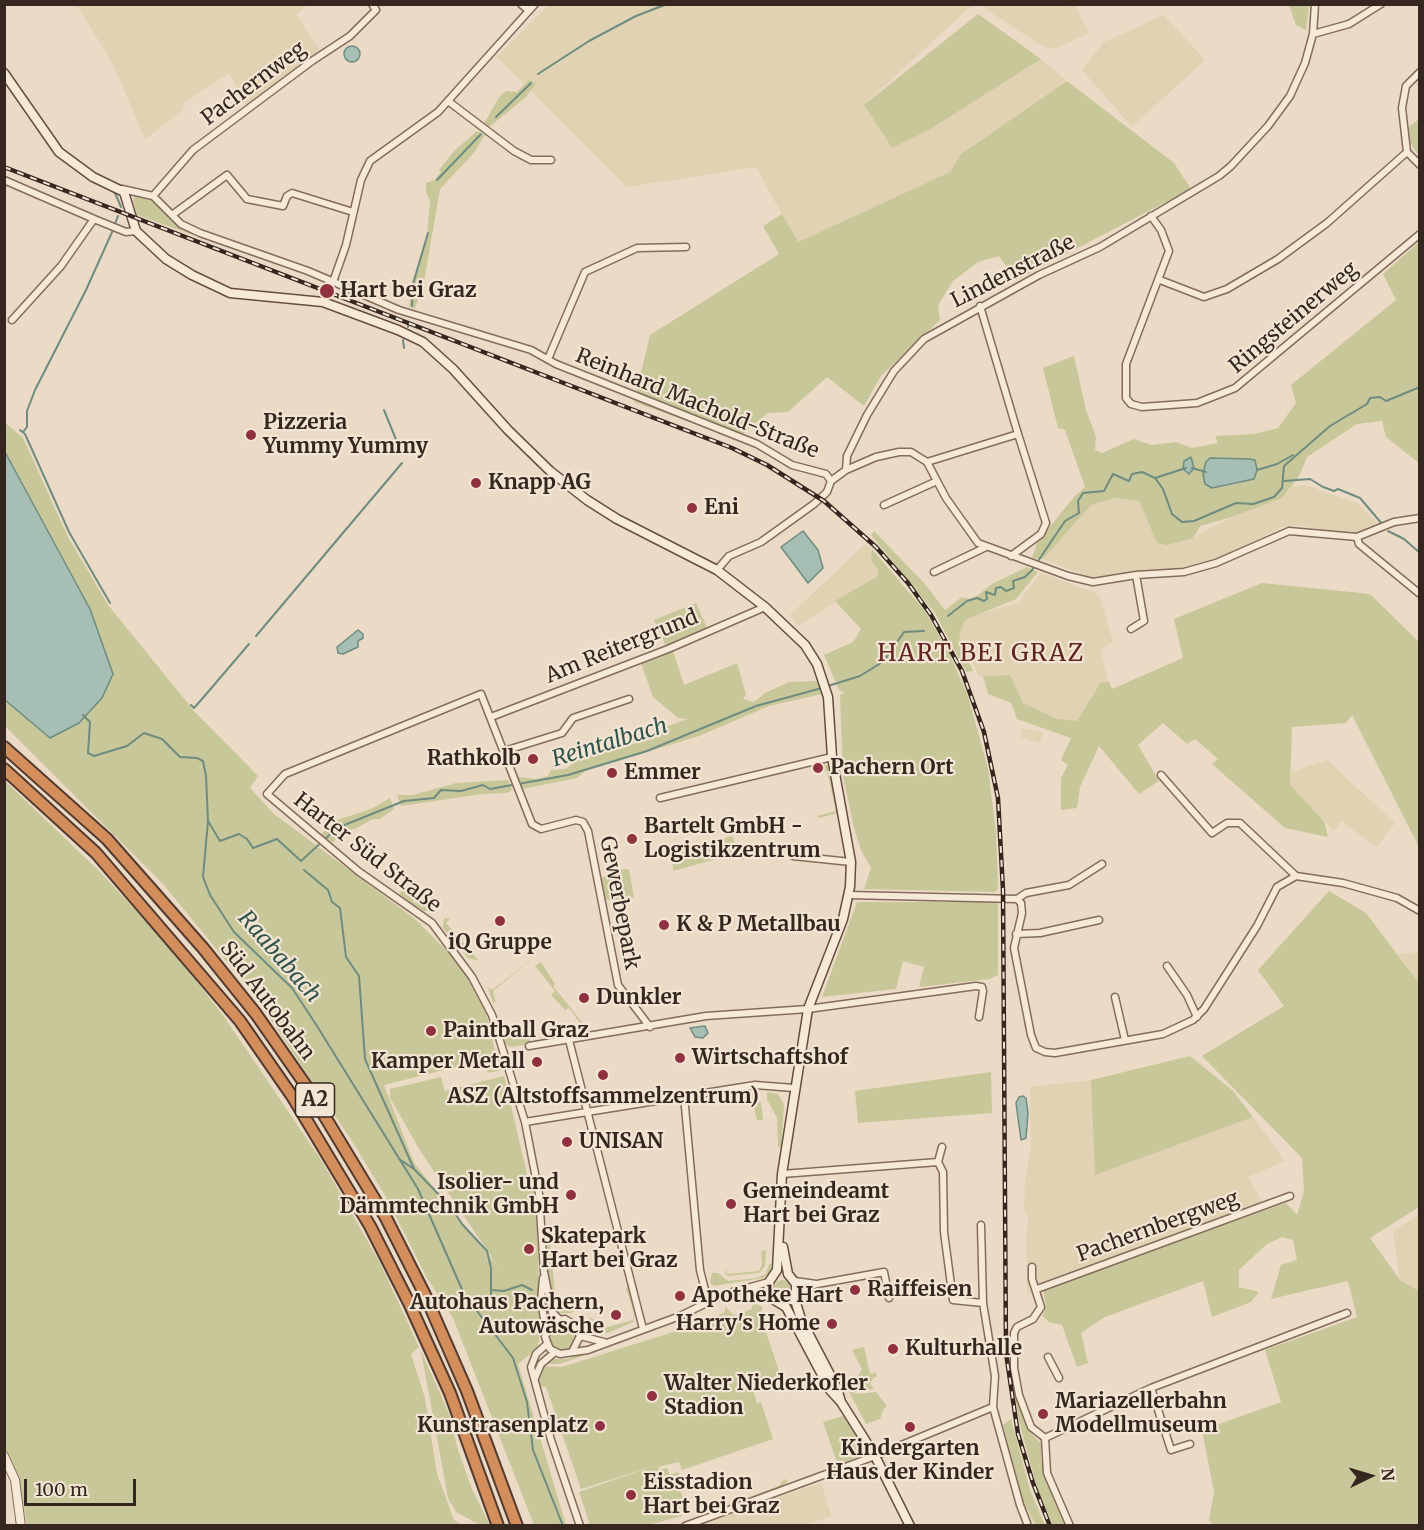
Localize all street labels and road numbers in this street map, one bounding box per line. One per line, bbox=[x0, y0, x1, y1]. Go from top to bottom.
street label: Pachernweg bbox=[197, 37, 311, 131]
street label: Lindenstraße bbox=[947, 230, 1079, 314]
street label: Ringsteinerweg bbox=[1225, 257, 1363, 379]
street label: Reinhard Machold-Straße bbox=[572, 344, 822, 464]
street label: Am Reitergrund bbox=[542, 605, 702, 689]
street label: Harter Süd Straße bbox=[288, 788, 446, 918]
street label: Gewerbepark bbox=[594, 834, 644, 972]
street label: Süd Autobahn bbox=[214, 937, 320, 1065]
road number: A2 bbox=[296, 1083, 334, 1117]
street label: Pachernbergweg bbox=[1074, 1186, 1242, 1268]

